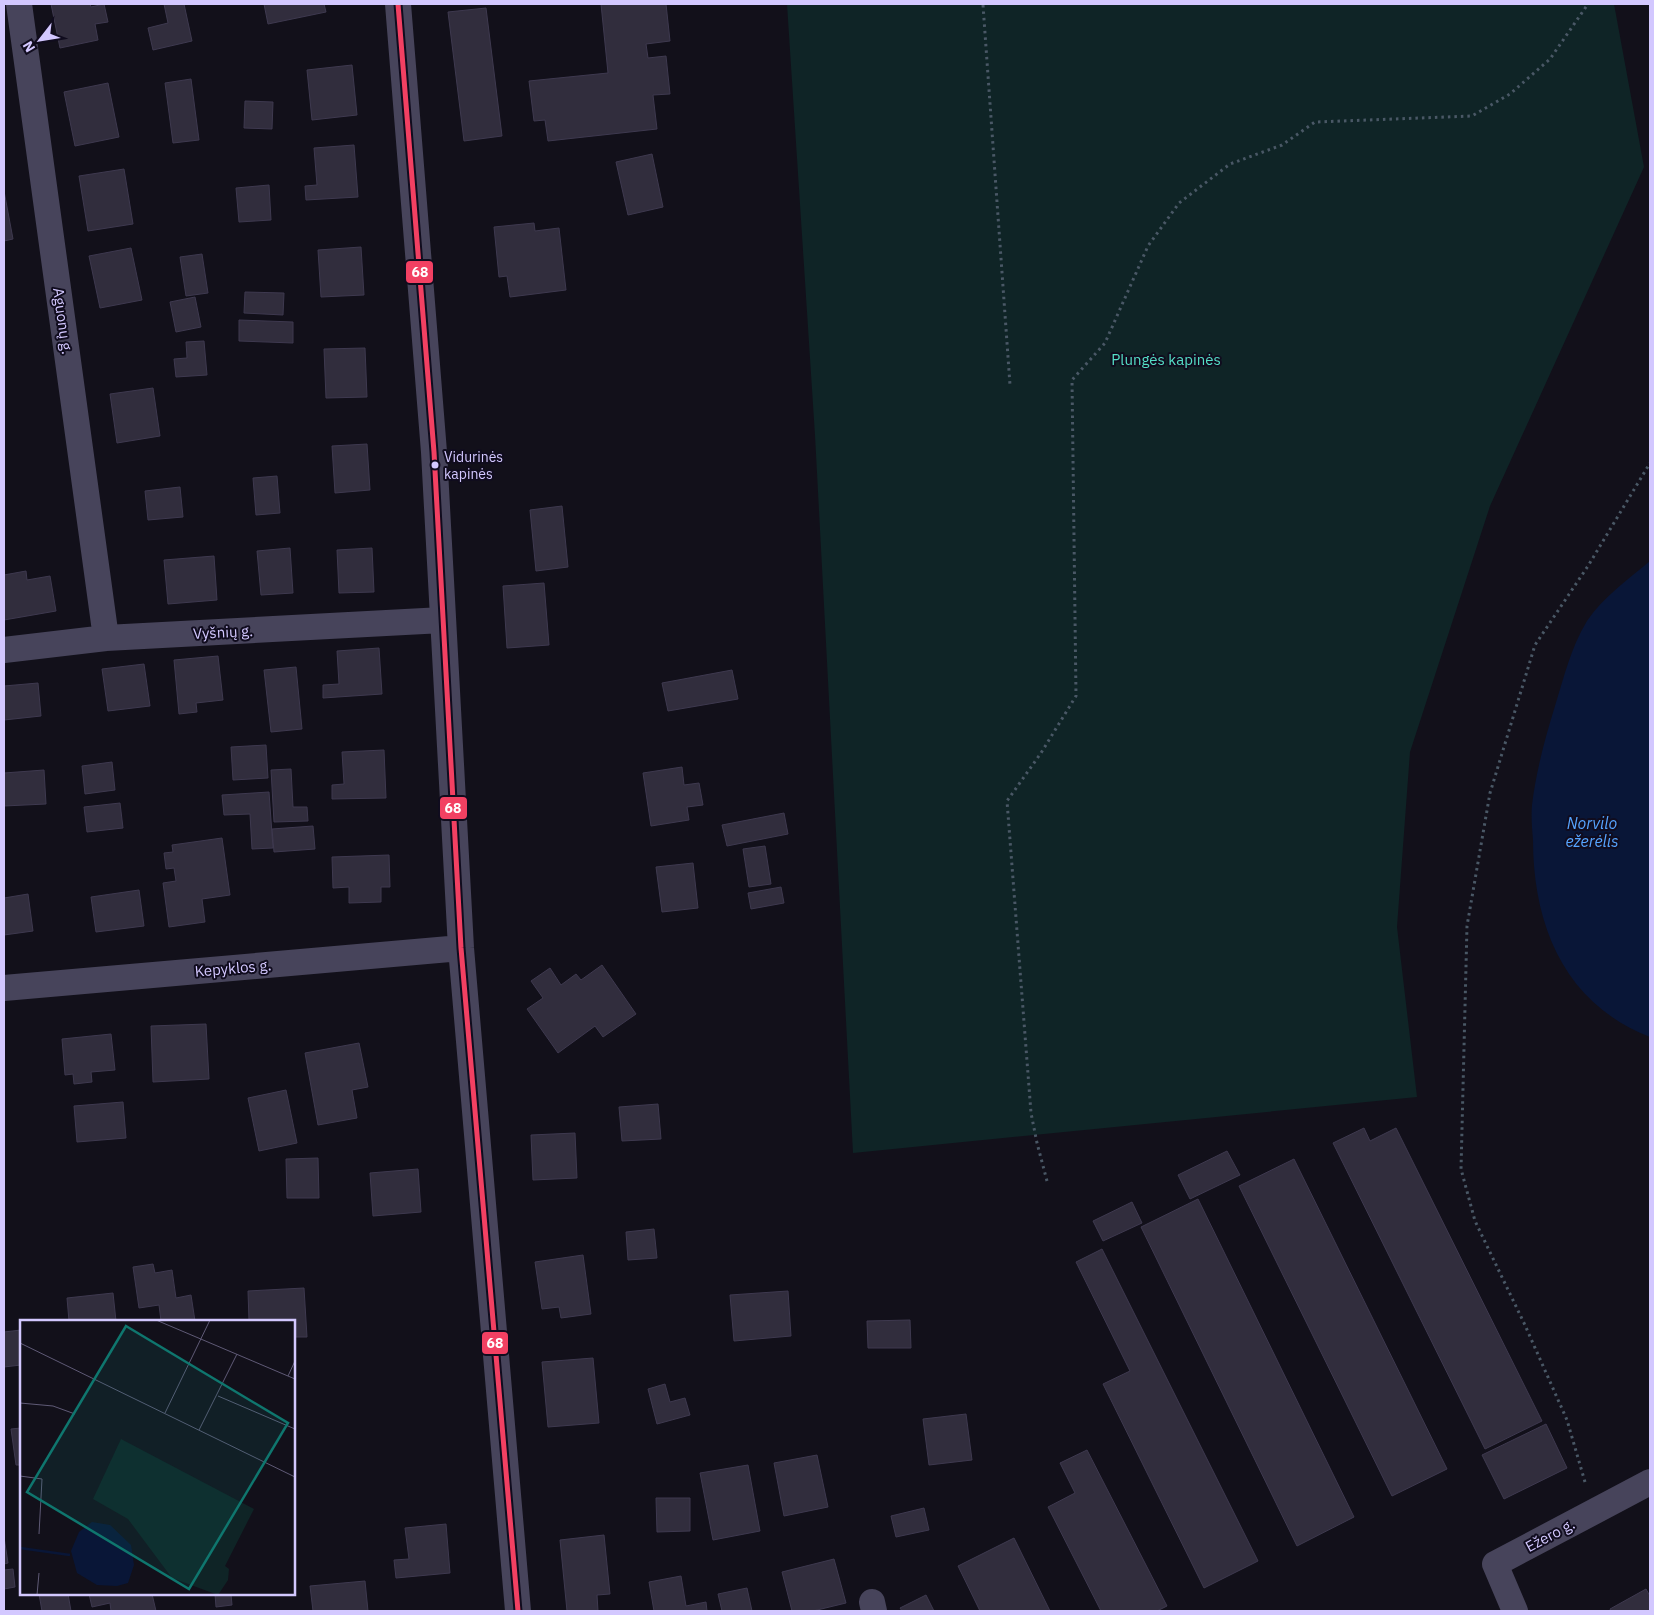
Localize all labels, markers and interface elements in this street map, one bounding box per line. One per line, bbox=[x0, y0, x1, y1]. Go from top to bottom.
north arrow bbox=[15, 15, 65, 65]
text: N bbox=[19, 38, 39, 56]
line badge: 68 bbox=[405, 260, 434, 284]
text: 68 bbox=[412, 263, 428, 281]
street label: Aguonų g. bbox=[49, 286, 77, 356]
park label: Plungės kapinės bbox=[1111, 350, 1221, 369]
place label: Vidurinės kapinės bbox=[444, 448, 503, 483]
marker: Vidurinės kapinės bbox=[430, 460, 440, 470]
street label: Vyšnių g. bbox=[192, 621, 254, 643]
line badge: 68 bbox=[439, 796, 468, 820]
text: 68 bbox=[445, 799, 461, 817]
water label: Norvilo ežerėlis bbox=[1565, 813, 1619, 851]
street label: Kepyklos g. bbox=[194, 955, 272, 981]
inset map bbox=[20, 1320, 295, 1595]
line badge: 68 bbox=[481, 1331, 509, 1355]
text: 68 bbox=[487, 1334, 503, 1352]
street label: Ežero g. bbox=[1522, 1514, 1578, 1556]

